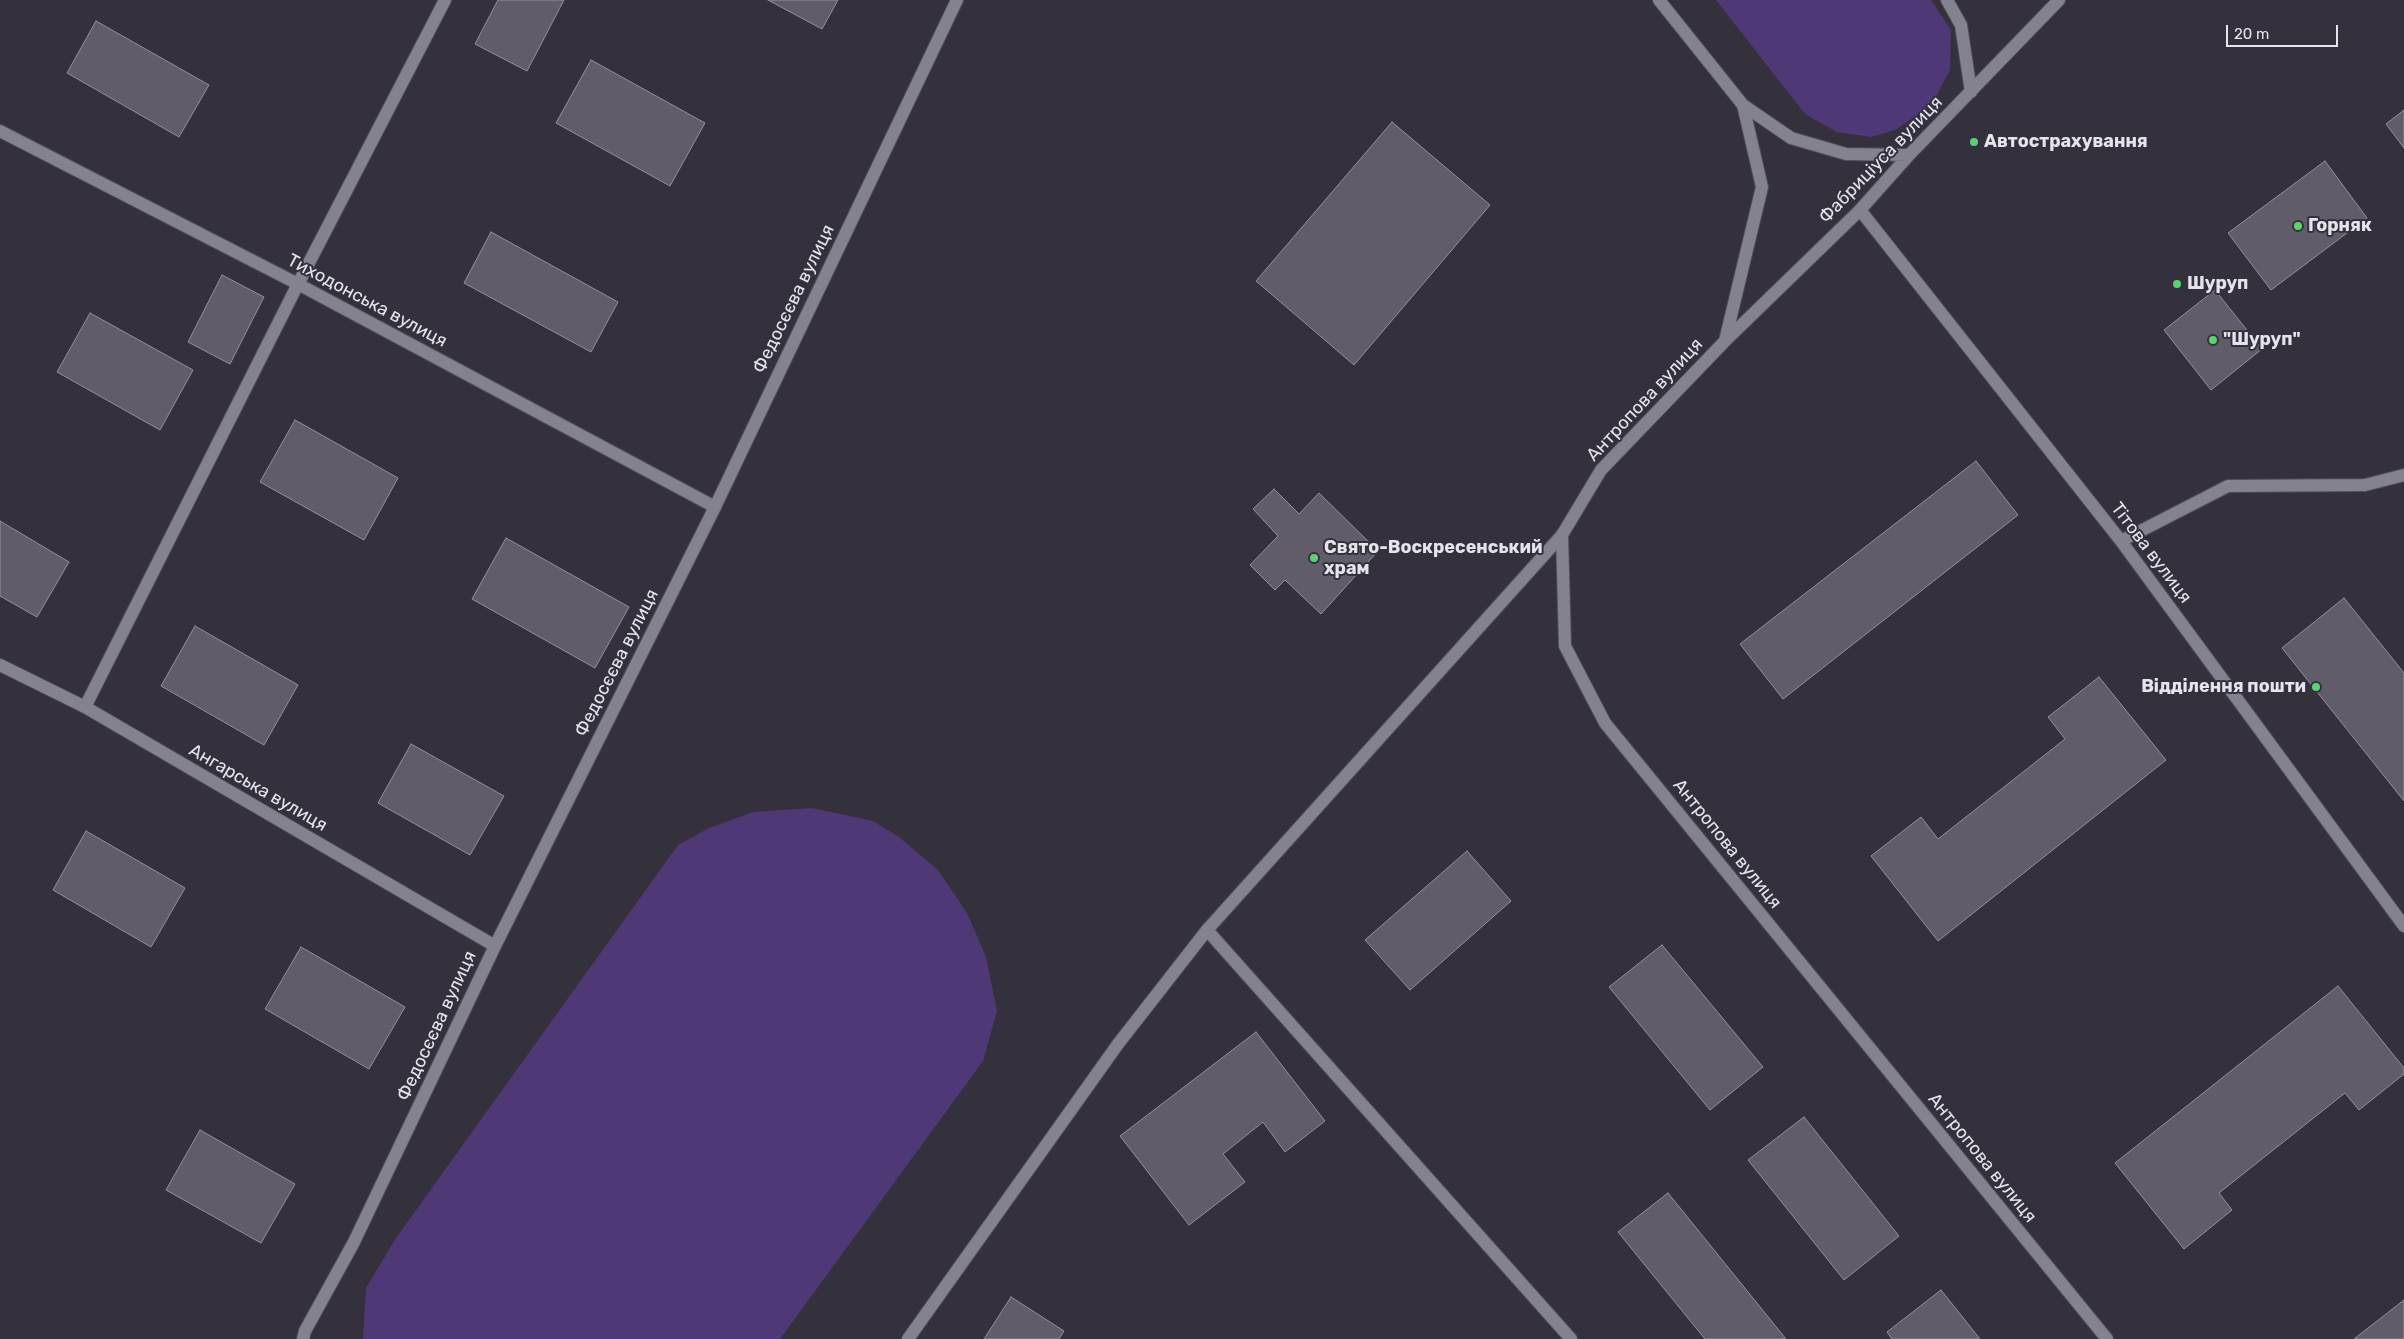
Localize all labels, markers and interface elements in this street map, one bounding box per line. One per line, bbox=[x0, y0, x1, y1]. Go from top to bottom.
scale bar bbox=[2229, 15, 2342, 47]
text: 20 m bbox=[2234, 25, 2269, 43]
street label: Фабриціуса вулиця bbox=[1815, 92, 1947, 228]
place label: Автострахування bbox=[1984, 131, 2148, 153]
marker: Автострахування bbox=[1968, 136, 1980, 148]
place label: Горняк bbox=[2308, 215, 2372, 237]
marker: Горняк bbox=[2292, 220, 2304, 232]
street label: Федосєєва вулиця bbox=[749, 221, 839, 377]
street label: Тиходонська вулиця bbox=[283, 250, 451, 352]
place label: Шуруп bbox=[2187, 273, 2248, 295]
marker: Шуруп bbox=[2171, 278, 2183, 290]
place label: "Шуруп" bbox=[2223, 329, 2301, 351]
street label: Антропова вулиця bbox=[1582, 334, 1708, 466]
marker: "Шуруп" bbox=[2207, 334, 2219, 346]
street label: Тітова вулиця bbox=[2106, 498, 2196, 608]
place label: Свято-Воскресенський храм bbox=[1324, 537, 1542, 580]
marker: Свято-Воскресенський храм bbox=[1308, 552, 1320, 564]
street label: Федосєєва вулиця bbox=[570, 586, 664, 740]
place label: Відділення пошти bbox=[2141, 676, 2306, 698]
marker: Відділення пошти bbox=[2310, 681, 2322, 693]
street label: Ангарська вулиця bbox=[185, 740, 331, 836]
street label: Антропова вулиця bbox=[1668, 775, 1786, 913]
street label: Федосєєва вулиця bbox=[393, 948, 481, 1104]
street label: Антропова вулиця bbox=[1923, 1089, 2041, 1227]

